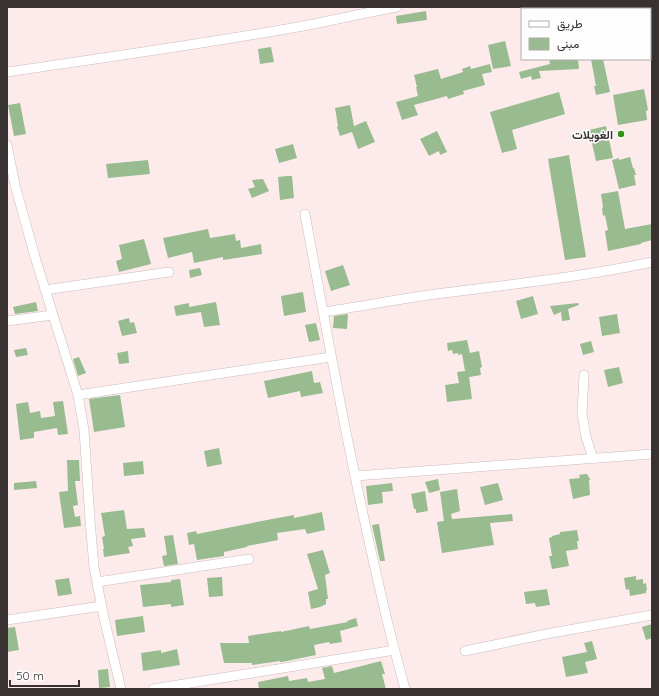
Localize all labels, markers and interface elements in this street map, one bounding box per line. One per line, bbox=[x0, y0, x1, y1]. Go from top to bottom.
legend bbox=[521, 8, 651, 60]
text: طريق bbox=[557, 16, 583, 32]
text: مبنى bbox=[557, 36, 579, 52]
place label: الغويلات bbox=[572, 127, 613, 143]
marker: الغويلات bbox=[616, 129, 626, 139]
scale bar bbox=[10, 662, 79, 688]
text: 50 m bbox=[16, 668, 44, 683]

